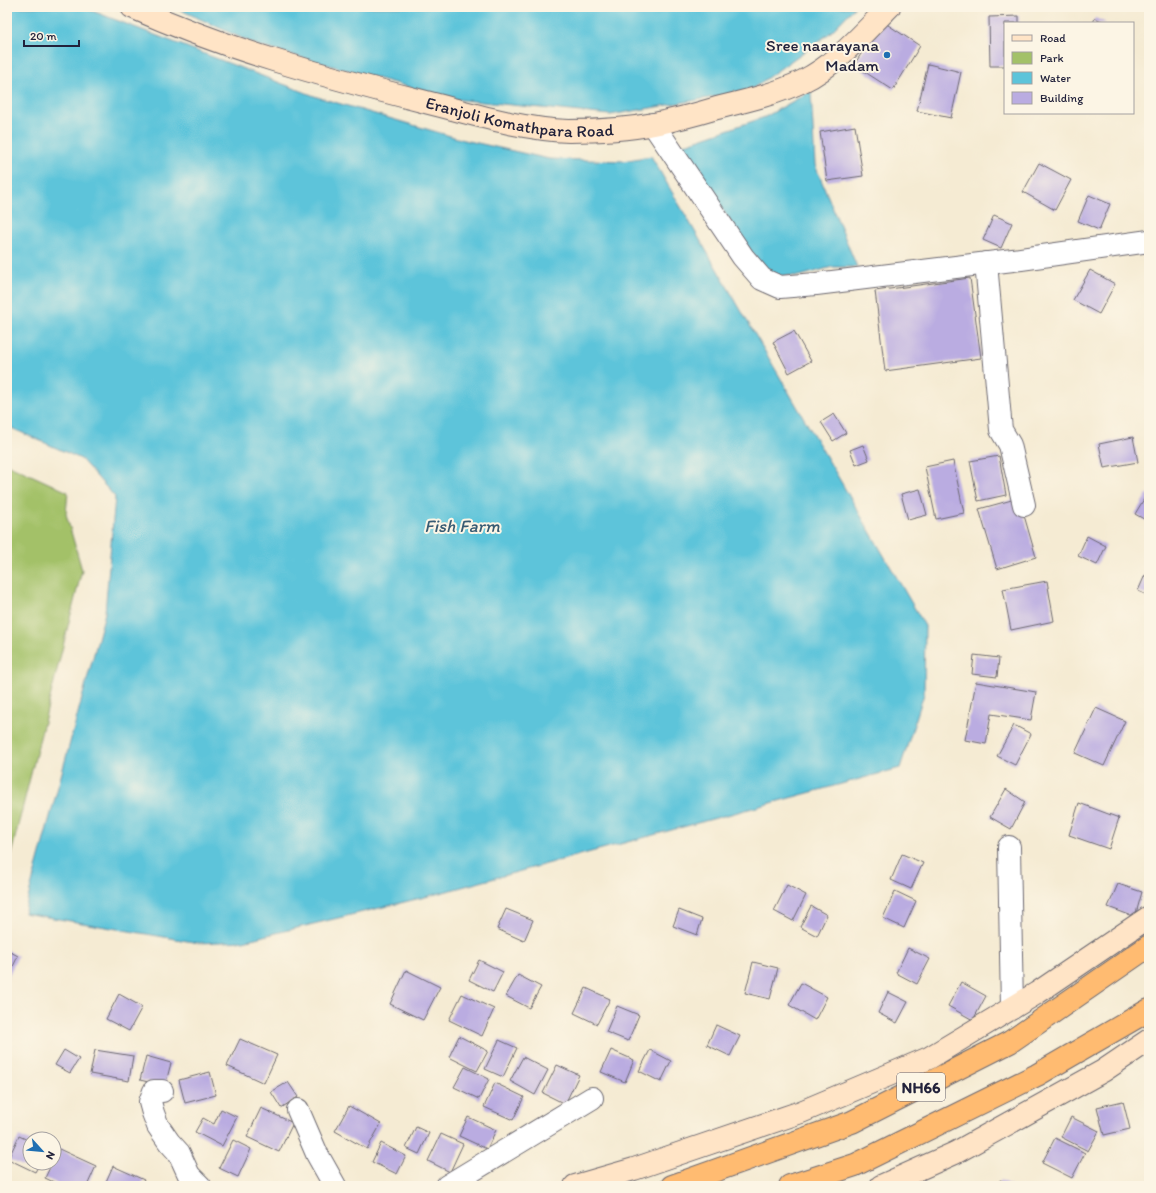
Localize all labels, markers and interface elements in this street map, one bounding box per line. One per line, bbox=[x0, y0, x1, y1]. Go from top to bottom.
scale bar bbox=[24, 22, 79, 48]
legend bbox=[1004, 22, 1134, 114]
text: 20 m bbox=[30, 29, 57, 43]
text: Road bbox=[1040, 31, 1066, 45]
place label: Sree naarayana Madam bbox=[766, 35, 879, 75]
marker: Sree naarayana Madam bbox=[882, 50, 892, 60]
text: Park bbox=[1040, 51, 1064, 65]
text: Water bbox=[1040, 71, 1071, 85]
text: Building bbox=[1040, 91, 1084, 105]
street label: Eranjoli Komathpara Road bbox=[424, 92, 615, 141]
water label: Fish Farm bbox=[424, 515, 501, 537]
road number: NH66 bbox=[897, 1073, 945, 1101]
north arrow bbox=[22, 1131, 62, 1171]
text: N bbox=[43, 1149, 58, 1162]

